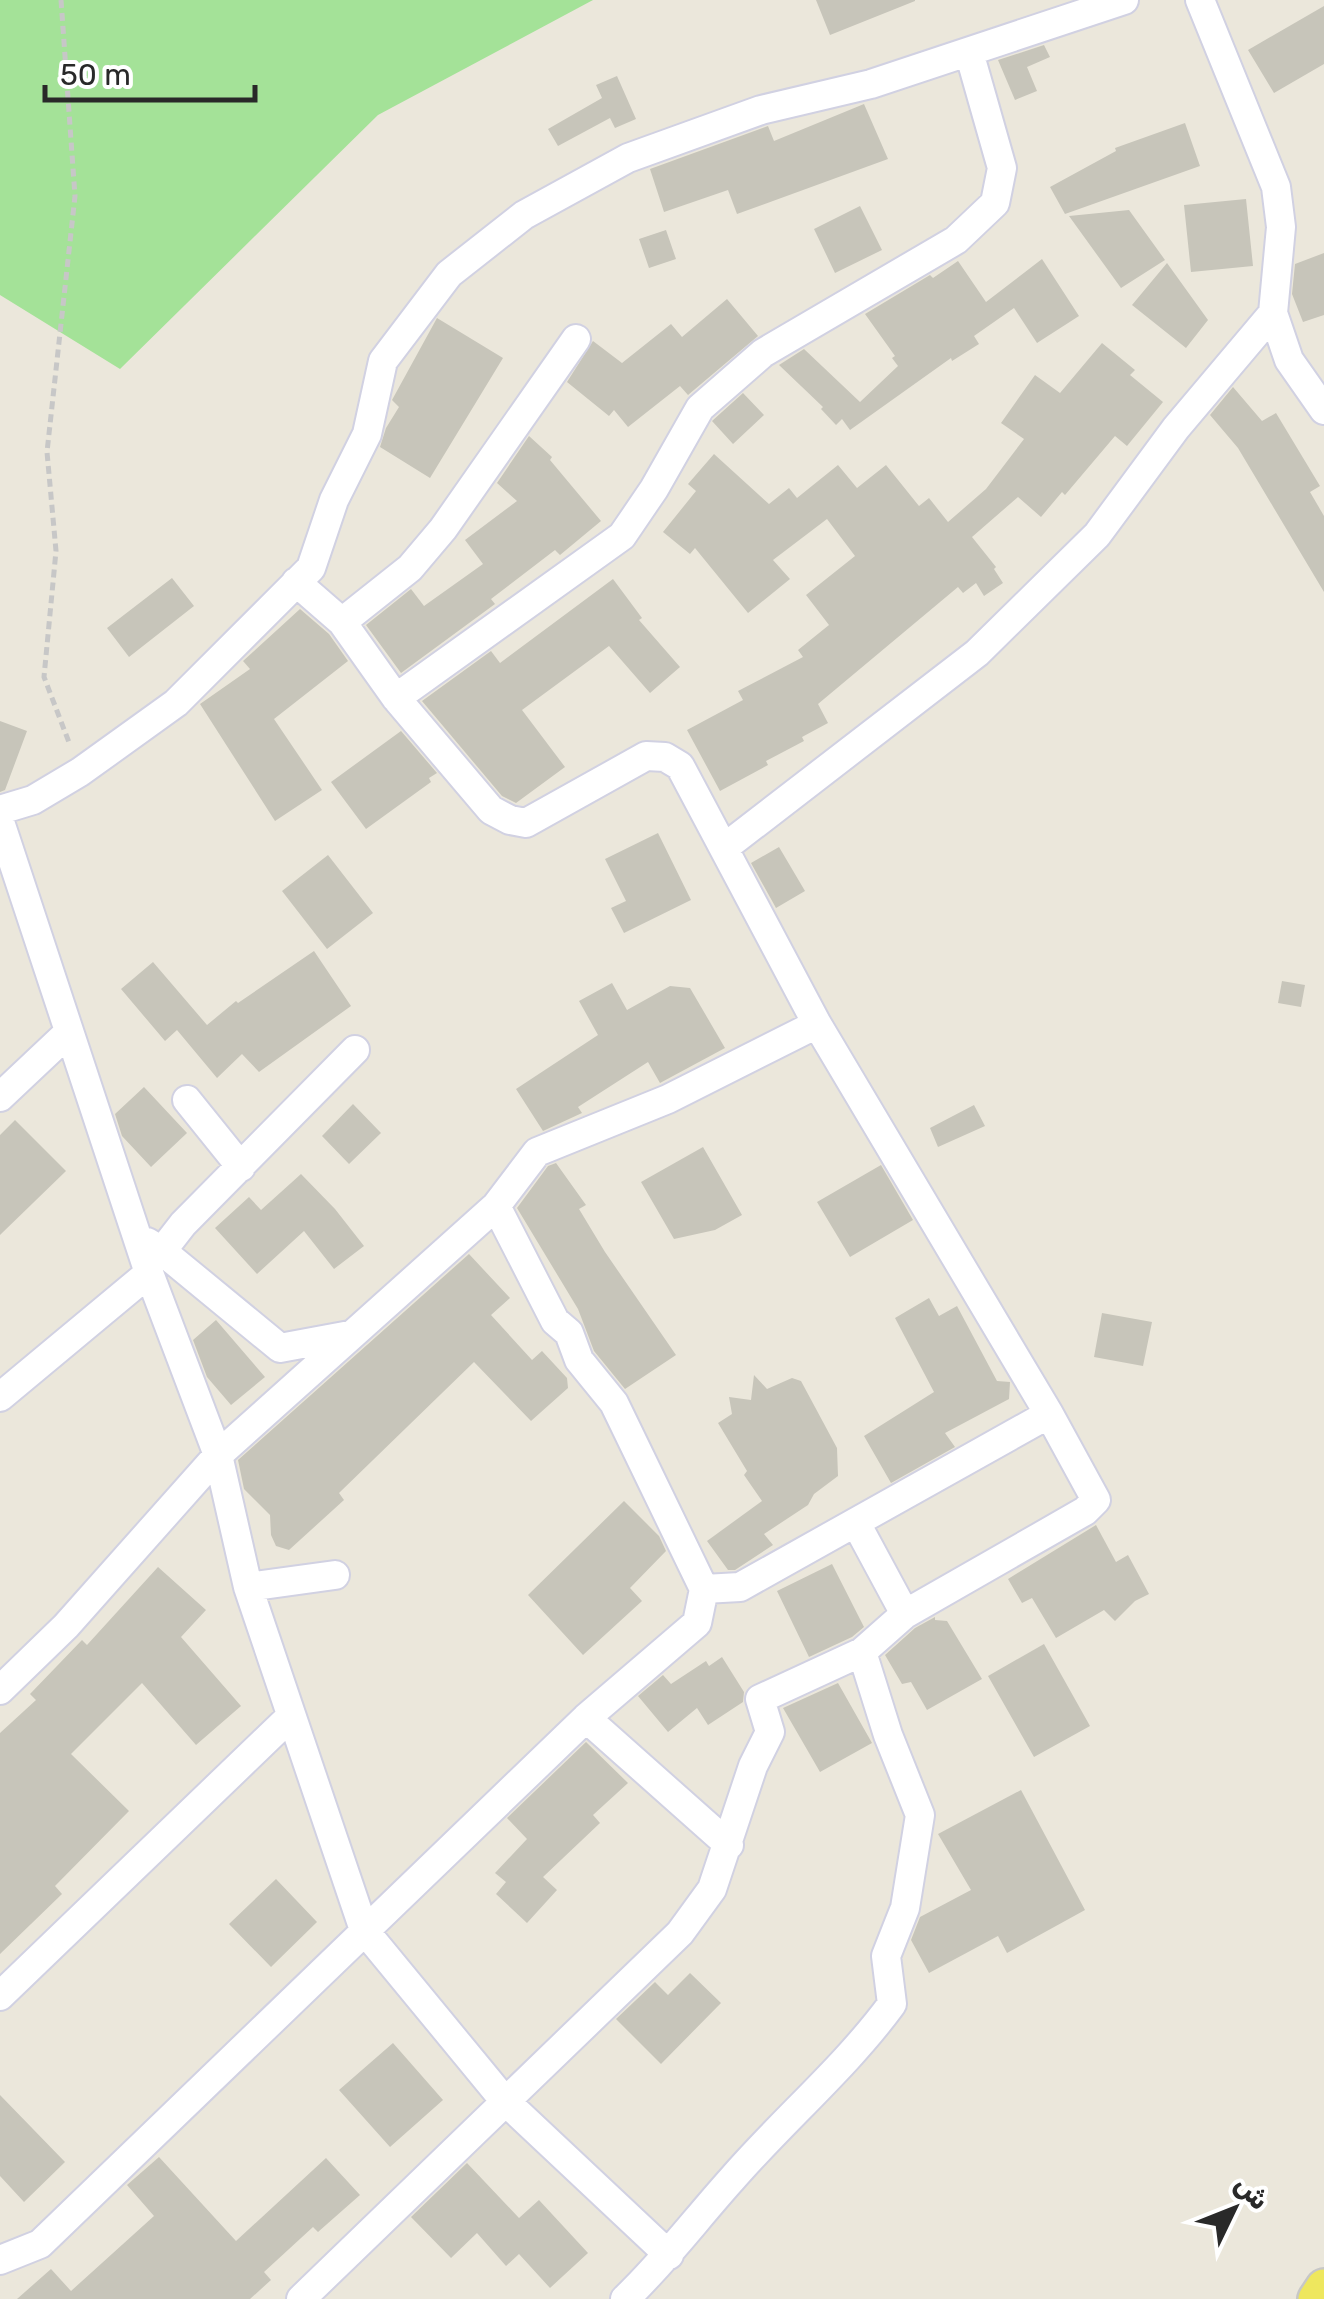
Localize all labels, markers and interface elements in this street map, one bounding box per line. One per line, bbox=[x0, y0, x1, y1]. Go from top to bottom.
scale bar bbox=[45, 40, 255, 102]
text: 50 m bbox=[60, 57, 131, 93]
north arrow bbox=[1184, 2159, 1284, 2259]
text: ش bbox=[1228, 2168, 1276, 2217]

